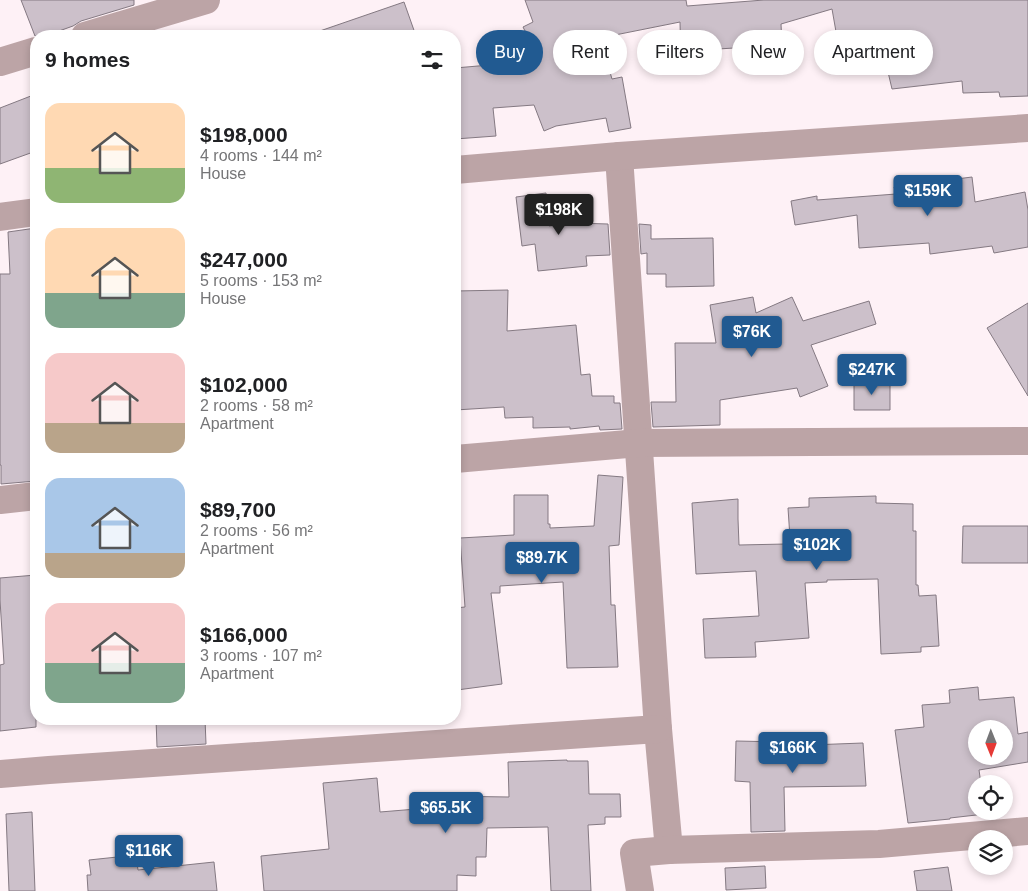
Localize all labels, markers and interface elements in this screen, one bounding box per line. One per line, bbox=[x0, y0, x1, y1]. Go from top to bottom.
chip: Buy bbox=[476, 30, 543, 75]
chip: Rent bbox=[553, 30, 627, 75]
chip: Filters bbox=[637, 30, 722, 75]
chip: New bbox=[732, 30, 804, 75]
chip: Apartment bbox=[814, 30, 933, 75]
icon: filters bbox=[418, 46, 446, 74]
text: 9 homes bbox=[45, 48, 130, 71]
icon: home bbox=[85, 123, 145, 183]
text: $198,000 bbox=[200, 123, 288, 146]
text: 4 rooms · 144 m² bbox=[200, 147, 322, 164]
text: House bbox=[200, 165, 246, 182]
pin: $159K bbox=[893, 174, 963, 217]
text: $159K bbox=[904, 182, 952, 199]
pin: $198K bbox=[524, 194, 594, 236]
text: $198K bbox=[535, 201, 583, 218]
icon: home bbox=[85, 248, 145, 308]
text: $247,000 bbox=[200, 248, 288, 271]
text: 5 rooms · 153 m² bbox=[200, 272, 322, 289]
text: House bbox=[200, 290, 246, 307]
pin: $76K bbox=[722, 316, 782, 358]
text: $76K bbox=[733, 323, 771, 340]
pin: $247K bbox=[837, 354, 907, 396]
text: $247K bbox=[848, 361, 896, 378]
icon: home bbox=[85, 373, 145, 433]
text: $102,000 bbox=[200, 373, 288, 396]
text: 2 rooms · 58 m² bbox=[200, 397, 313, 414]
text: Apartment bbox=[200, 415, 274, 432]
icon: home bbox=[85, 498, 145, 558]
text: $89,700 bbox=[200, 498, 276, 521]
text: 2 rooms · 56 m² bbox=[200, 522, 313, 539]
pin: $102K bbox=[782, 528, 852, 571]
text: $102K bbox=[793, 536, 841, 553]
text: Apartment bbox=[200, 540, 274, 557]
pin: $89.7K bbox=[501, 542, 583, 584]
text: $89.7K bbox=[516, 549, 568, 566]
icon: home bbox=[85, 623, 145, 683]
text: $166,000 bbox=[200, 623, 288, 646]
text: 3 rooms · 107 m² bbox=[200, 647, 322, 664]
text: Apartment bbox=[200, 665, 274, 682]
north arrow bbox=[968, 720, 1012, 765]
map controls bbox=[968, 720, 1013, 875]
pin: $166K bbox=[758, 732, 828, 774]
text: $166K bbox=[769, 739, 817, 756]
button: locate bbox=[968, 775, 1013, 820]
pin: $65.5K bbox=[405, 792, 487, 834]
text: $65.5K bbox=[420, 799, 472, 816]
button: layers bbox=[968, 830, 1013, 875]
pin: $116K bbox=[114, 834, 184, 877]
text: $116K bbox=[126, 842, 172, 859]

